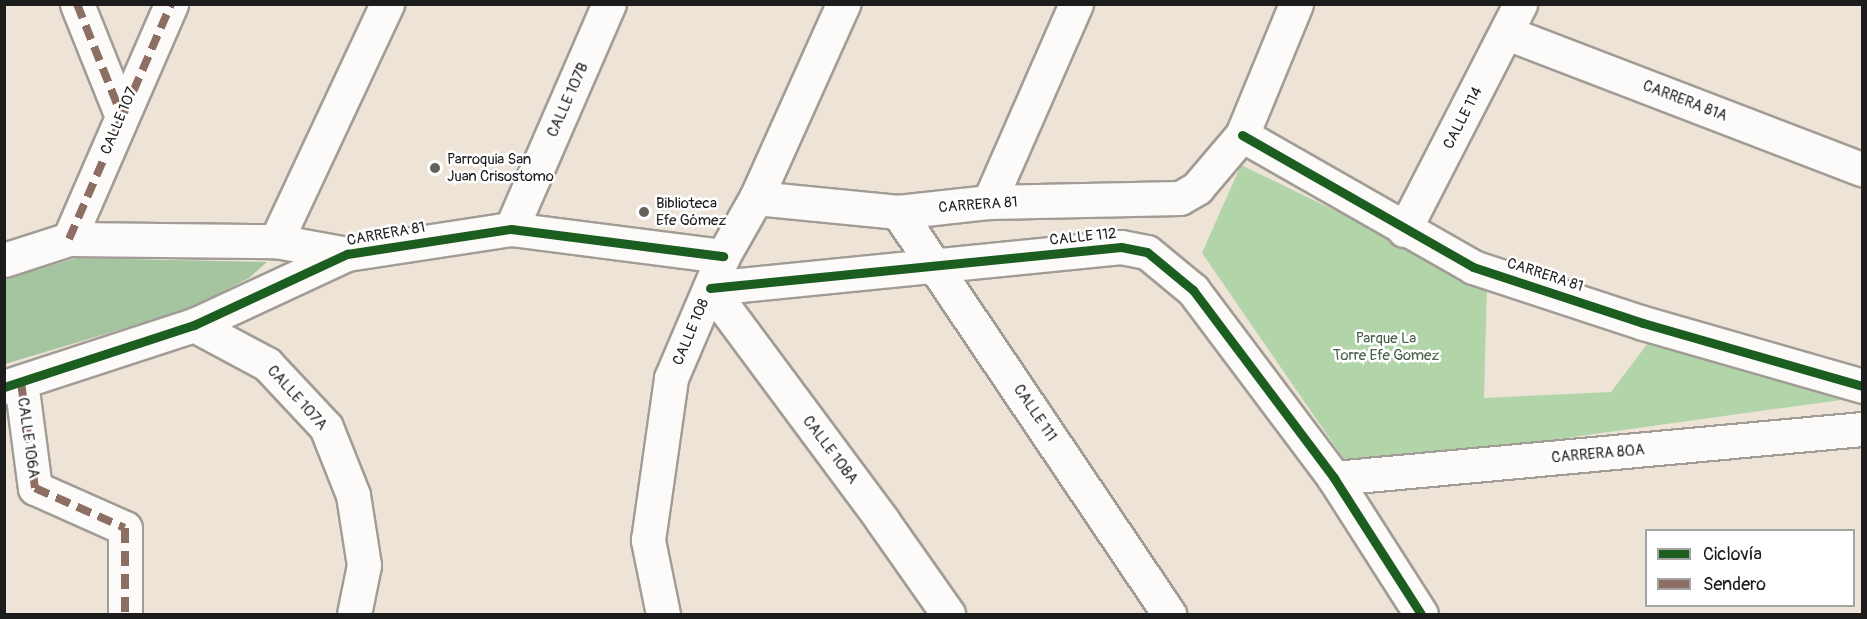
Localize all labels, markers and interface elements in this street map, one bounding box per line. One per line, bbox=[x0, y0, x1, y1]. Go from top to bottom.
street label: CALLE 107B bbox=[544, 60, 592, 140]
street label: CARRERA 81A bbox=[1640, 77, 1730, 125]
street label: CALLE 114 bbox=[1440, 84, 1486, 152]
street label: CALLE 107 bbox=[97, 85, 141, 157]
place label: Parroquia San Juan Crisostomo bbox=[447, 150, 554, 185]
marker: Parroquia San Juan Crisostomo bbox=[428, 161, 442, 175]
street label: CARRERA 81 bbox=[938, 193, 1018, 217]
place label: Biblioteca Efe Gómez bbox=[656, 194, 726, 229]
marker: Biblioteca Efe Gómez bbox=[637, 205, 651, 219]
street label: CARRERA 81 bbox=[345, 218, 427, 250]
street label: CALLE 112 bbox=[1049, 225, 1117, 249]
street label: CARRERA 81 bbox=[1505, 254, 1585, 296]
street label: CALLE 108 bbox=[669, 296, 713, 368]
park label: Parque La Torre Efe Gomez bbox=[1333, 329, 1439, 364]
street label: CALLE 107A bbox=[263, 362, 331, 434]
street label: CALLE 111 bbox=[1009, 381, 1061, 445]
street label: CALLE 106A bbox=[13, 396, 43, 480]
street label: CALLE 108A bbox=[799, 412, 861, 488]
street label: CARRERA 80A bbox=[1551, 441, 1645, 467]
legend bbox=[1645, 529, 1855, 607]
text: Ciclovía bbox=[1703, 543, 1762, 566]
text: Sendero bbox=[1703, 573, 1766, 596]

